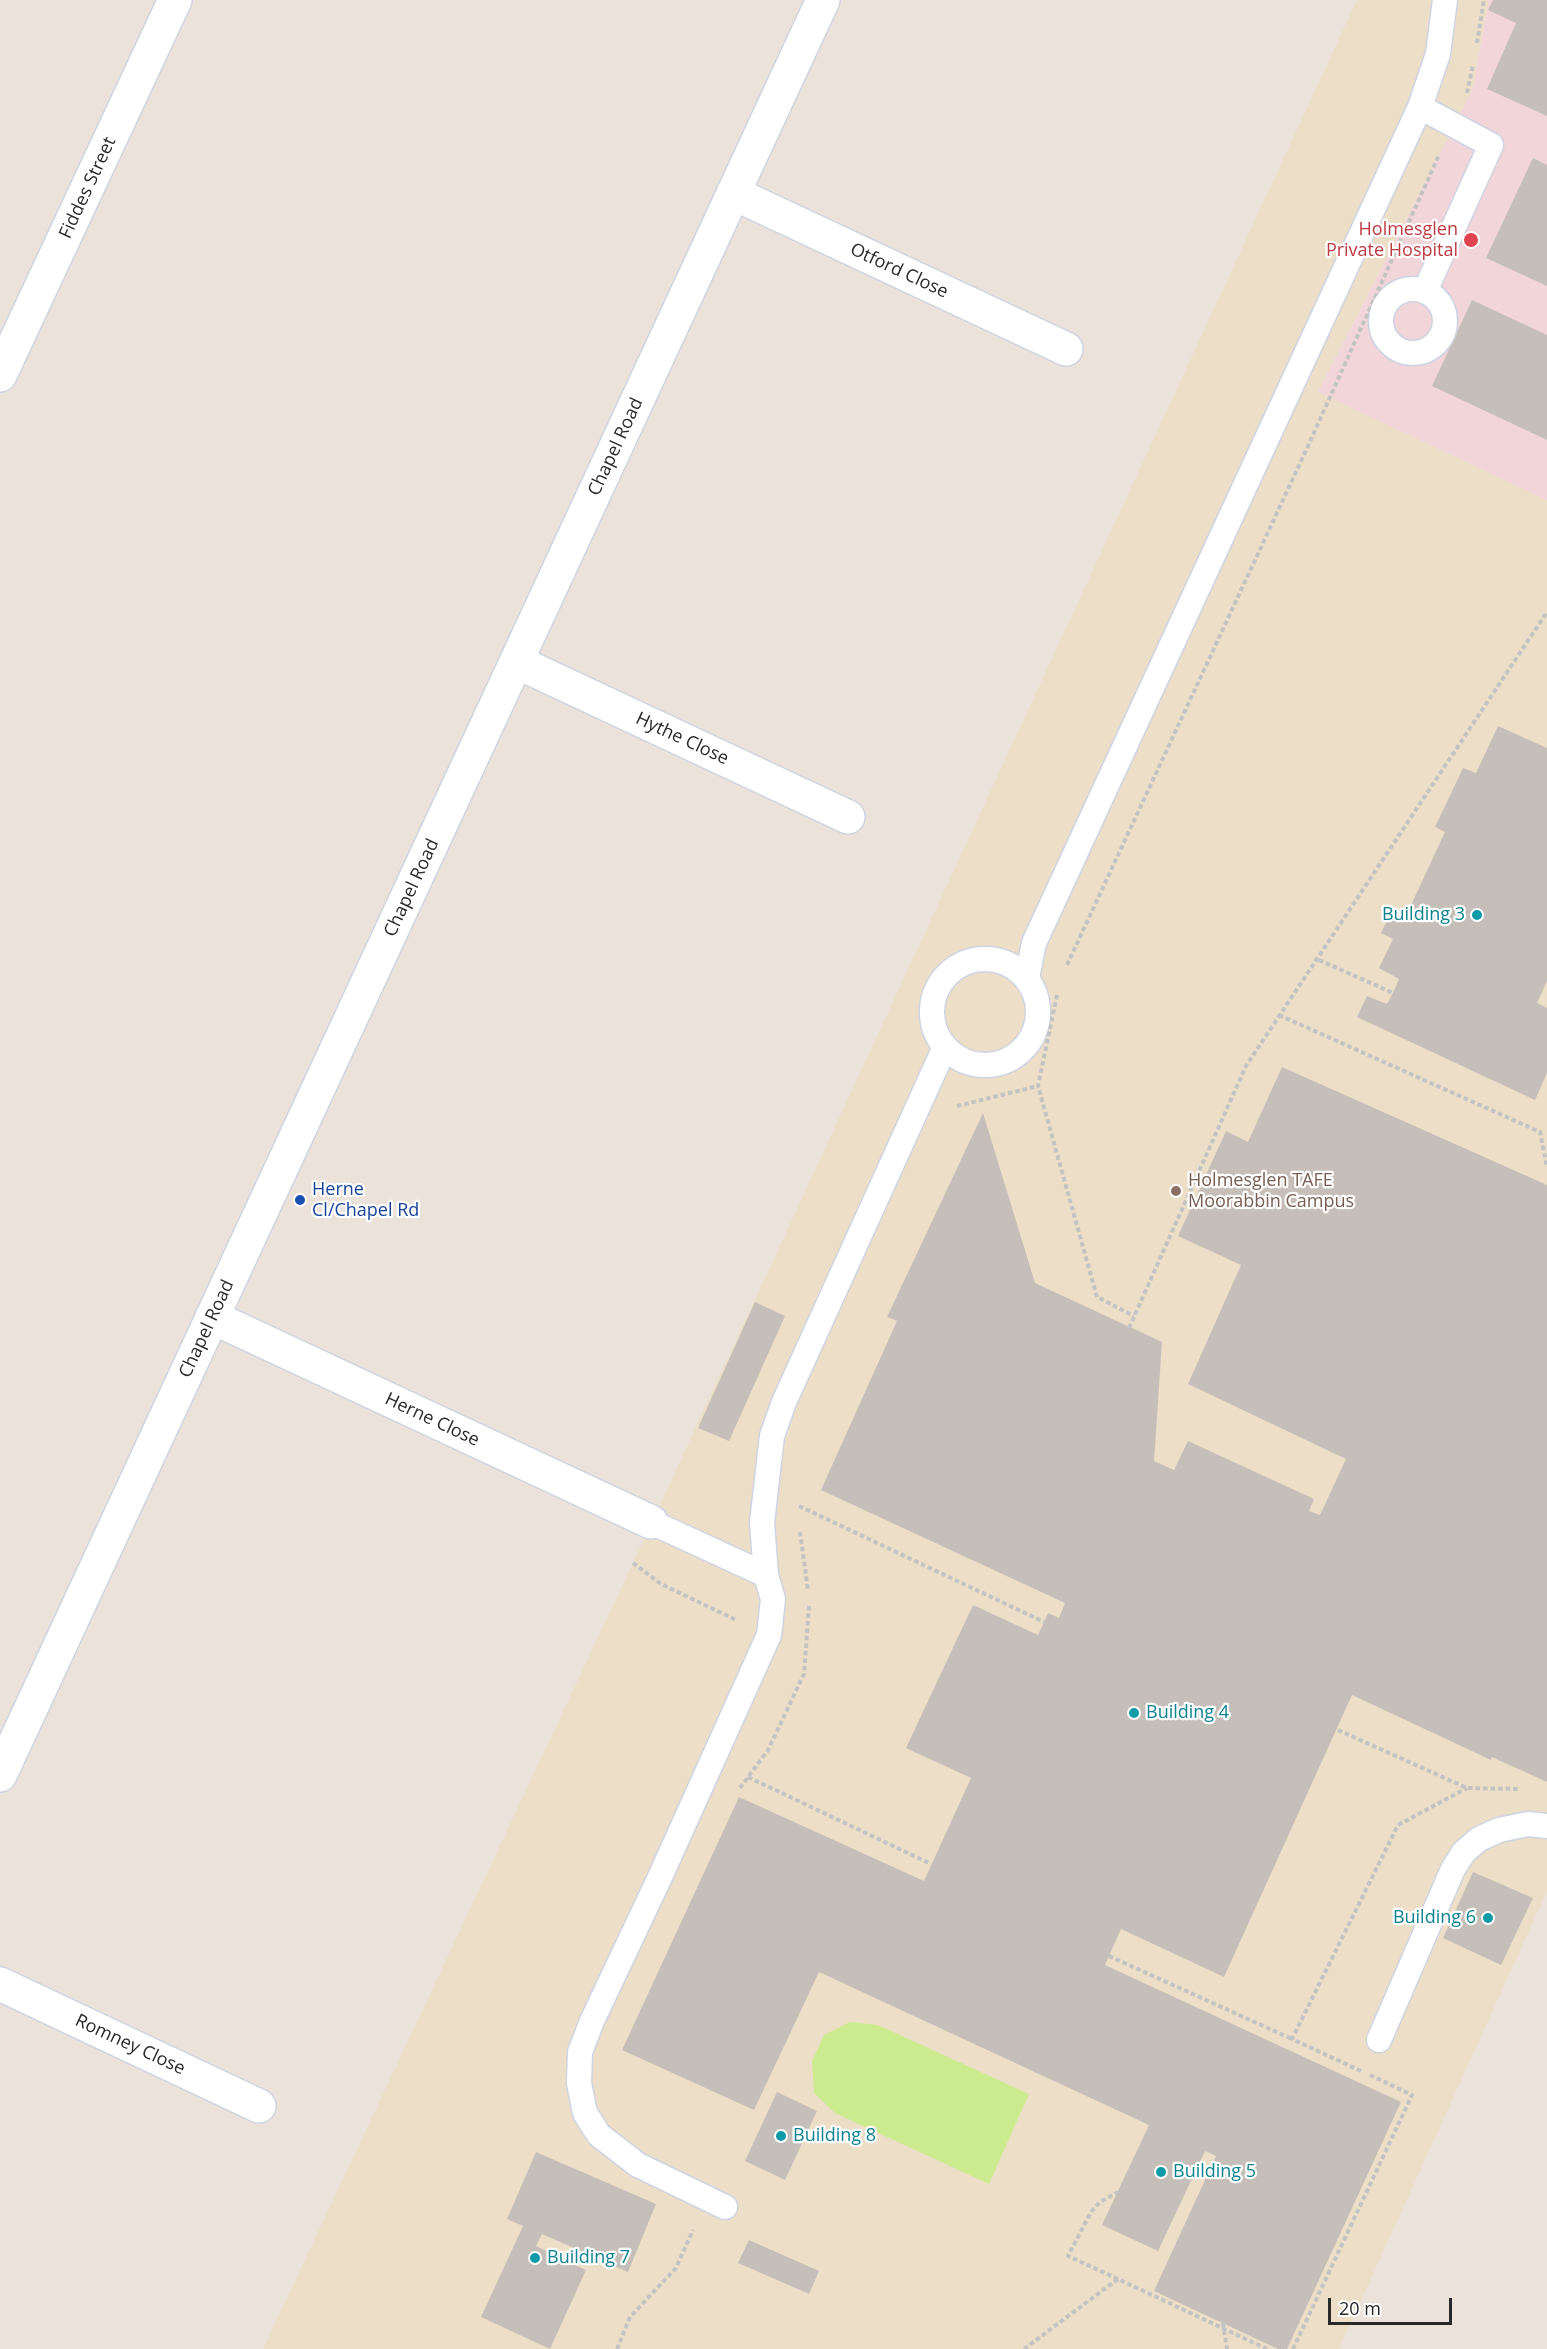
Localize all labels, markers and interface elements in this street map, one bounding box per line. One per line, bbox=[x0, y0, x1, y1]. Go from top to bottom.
street label: Fiddes Street bbox=[55, 134, 121, 242]
place label: Holmesglen Private Hospital bbox=[1326, 219, 1458, 262]
marker: Holmesglen Private Hospital bbox=[1462, 231, 1480, 249]
street label: Otford Close bbox=[847, 239, 951, 303]
street label: Chapel Road bbox=[584, 395, 648, 499]
street label: Hythe Close bbox=[632, 708, 732, 770]
street label: Chapel Road bbox=[380, 836, 444, 940]
place label: Building 3 bbox=[1382, 904, 1465, 926]
marker: Building 3 bbox=[1470, 908, 1484, 922]
place label: Holmesglen TAFE Moorabbin Campus bbox=[1188, 1170, 1354, 1212]
place label: Herne Cl/Chapel Rd bbox=[312, 1179, 419, 1222]
marker: Holmesglen TAFE Moorabbin Campus bbox=[1169, 1184, 1183, 1198]
marker: Herne Cl/Chapel Rd bbox=[293, 1193, 307, 1207]
street label: Chapel Road bbox=[175, 1277, 239, 1381]
street label: Herne Close bbox=[381, 1389, 483, 1451]
place label: Building 4 bbox=[1146, 1702, 1229, 1724]
marker: Building 4 bbox=[1127, 1706, 1141, 1720]
place label: Building 6 bbox=[1393, 1907, 1476, 1929]
marker: Building 6 bbox=[1481, 1911, 1495, 1925]
street label: Romney Close bbox=[72, 2010, 188, 2080]
place label: Building 8 bbox=[793, 2125, 876, 2147]
marker: Building 8 bbox=[774, 2129, 788, 2143]
place label: Building 5 bbox=[1173, 2161, 1256, 2183]
marker: Building 5 bbox=[1154, 2165, 1168, 2179]
place label: Building 7 bbox=[547, 2247, 630, 2269]
marker: Building 7 bbox=[528, 2251, 542, 2265]
scale bar bbox=[1331, 2286, 1456, 2324]
text: 20 m bbox=[1339, 2296, 1381, 2320]

